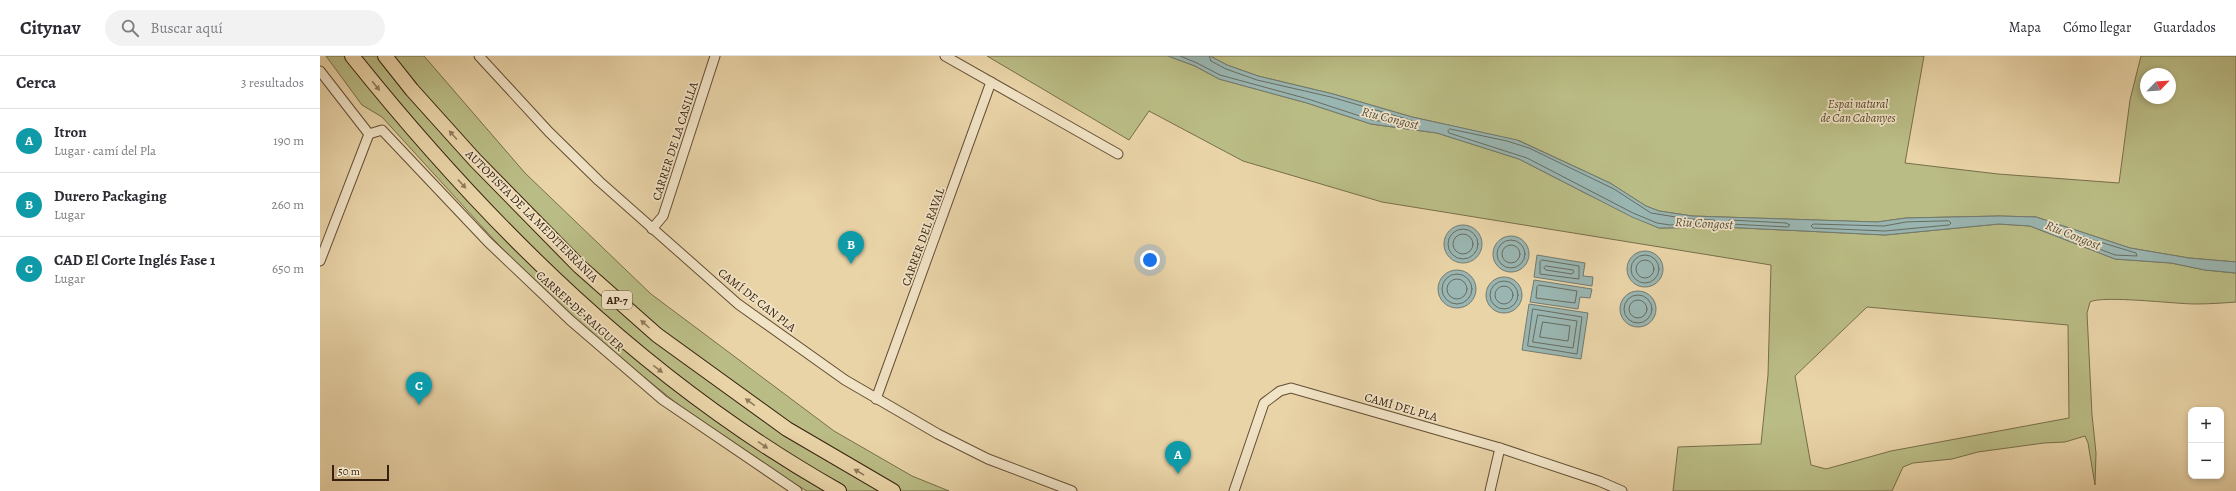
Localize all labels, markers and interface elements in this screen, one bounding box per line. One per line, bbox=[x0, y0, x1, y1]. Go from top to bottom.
search box bbox=[105, 10, 385, 46]
text: Citynav bbox=[20, 15, 81, 41]
icon: search bbox=[119, 17, 141, 39]
text: Buscar aquí bbox=[151, 18, 223, 38]
text: Mapa bbox=[2009, 18, 2041, 37]
text: Cómo llegar bbox=[2063, 18, 2131, 37]
text: Guardados bbox=[2153, 18, 2216, 37]
north arrow bbox=[2140, 68, 2176, 104]
text: Cerca bbox=[16, 71, 56, 94]
text: 3 resultados bbox=[241, 74, 304, 91]
street label: CARRER DE LA CASILLA bbox=[648, 79, 702, 202]
one-way arrow bbox=[372, 81, 380, 92]
park label: Espai natural de Can Cabanyes bbox=[1820, 96, 1896, 126]
water label: Riu Congost bbox=[1360, 103, 1421, 134]
text: Itron bbox=[54, 122, 87, 142]
one-way arrow bbox=[448, 130, 457, 141]
text: A bbox=[25, 132, 33, 149]
text: 190 m bbox=[273, 132, 304, 149]
text: Lugar · camí del Pla bbox=[54, 142, 156, 159]
street label: AUTOPISTA DE LA MEDITERRÀNIA bbox=[462, 146, 602, 286]
one-way arrow bbox=[457, 179, 466, 189]
street label: CARRER DEL RAVAL bbox=[898, 185, 949, 288]
text: Durero Packaging bbox=[54, 186, 167, 206]
text: B bbox=[25, 196, 33, 213]
text: 260 m bbox=[271, 196, 304, 213]
text: Lugar bbox=[54, 206, 85, 223]
water label: Riu Congost bbox=[1675, 213, 1735, 233]
water label: Riu Congost bbox=[2043, 216, 2104, 254]
pin: B bbox=[838, 231, 864, 264]
text: CAD El Corte Inglés Fase 1 bbox=[54, 250, 215, 270]
your location bbox=[1140, 250, 1160, 270]
text: C bbox=[25, 260, 33, 277]
text: 650 m bbox=[272, 260, 304, 277]
street label: CAMÍ DE CAN PLA bbox=[715, 265, 800, 336]
street label: CARRER DE RAIGUER bbox=[533, 267, 628, 355]
text: Lugar bbox=[54, 270, 85, 287]
road number: AP-7 bbox=[602, 291, 632, 309]
one-way arrow bbox=[640, 320, 650, 329]
one-way arrow bbox=[653, 365, 664, 373]
pin: C bbox=[406, 372, 432, 405]
street label: CAMÍ DEL PLA bbox=[1363, 389, 1440, 425]
one-way arrow bbox=[744, 398, 755, 406]
map controls bbox=[2188, 407, 2224, 479]
button: + bbox=[2188, 407, 2224, 443]
one-way arrow bbox=[758, 441, 768, 449]
pin: A bbox=[1165, 441, 1191, 474]
button: − bbox=[2188, 443, 2224, 479]
scale bar bbox=[332, 463, 389, 482]
text: 50 m bbox=[338, 464, 360, 479]
one-way arrow bbox=[853, 469, 865, 476]

